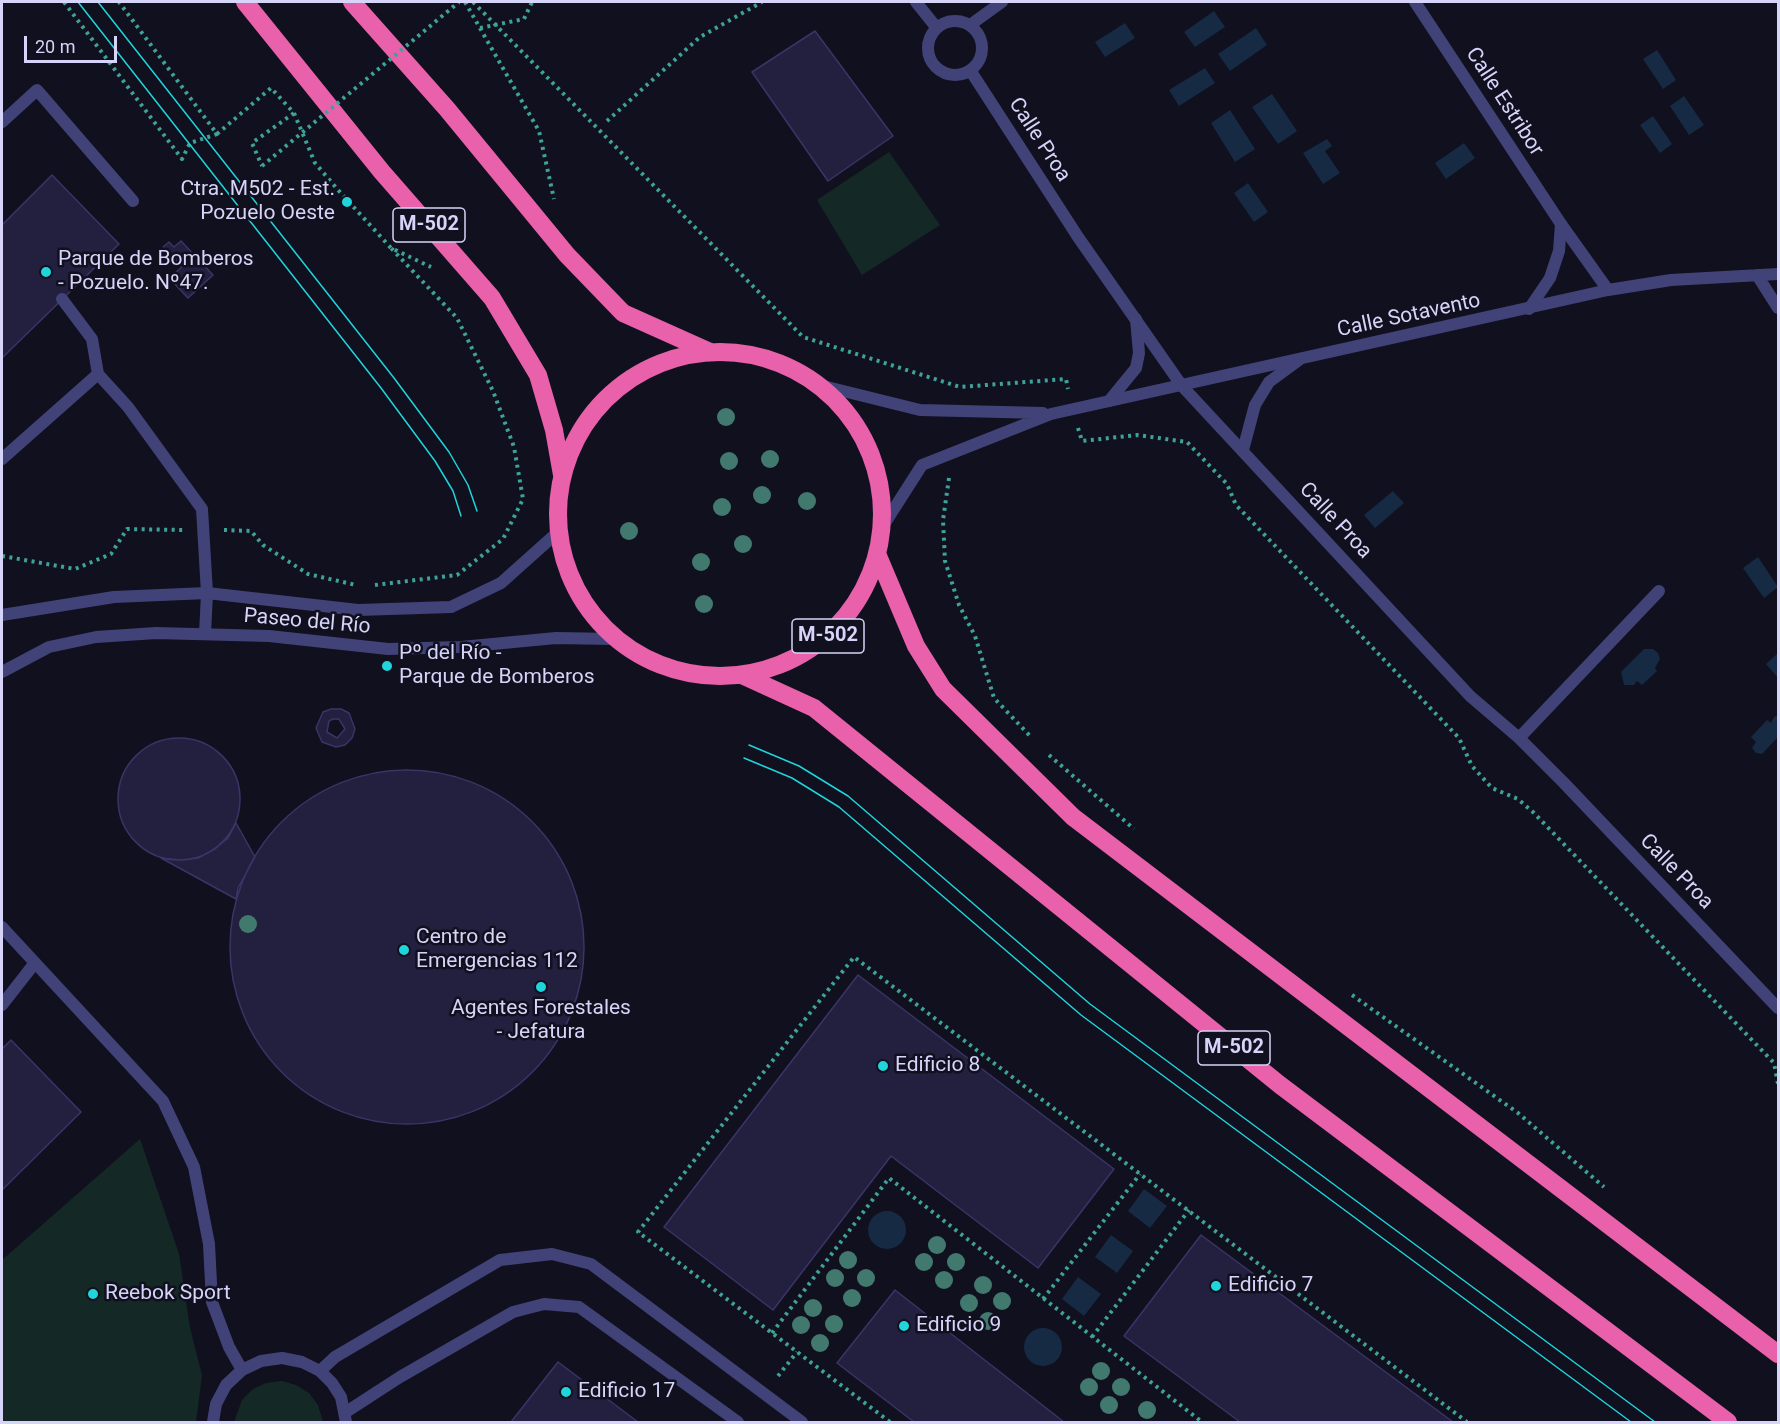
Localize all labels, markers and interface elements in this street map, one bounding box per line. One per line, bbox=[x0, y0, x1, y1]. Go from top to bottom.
scale bar bbox=[27, 24, 120, 62]
text: 20 m bbox=[35, 36, 75, 57]
street label: Calle Estribor bbox=[1460, 43, 1548, 161]
street label: Calle Proa bbox=[1003, 93, 1075, 187]
place label: Ctra. M502 - Est. Pozuelo Oeste bbox=[180, 177, 335, 227]
marker: Ctra. M502 - Est. Pozuelo Oeste bbox=[340, 195, 354, 209]
road number: M-502 bbox=[393, 208, 465, 242]
place label: Parque de Bomberos - Pozuelo. Nº47. bbox=[58, 247, 254, 297]
marker: Parque de Bomberos - Pozuelo. Nº47. bbox=[39, 265, 53, 279]
street label: Calle Sotavento bbox=[1335, 289, 1483, 343]
street label: Calle Proa bbox=[1293, 478, 1377, 564]
street label: Paseo del Río bbox=[243, 604, 371, 640]
road number: M-502 bbox=[792, 619, 864, 653]
place label: Pº del Río - Parque de Bomberos bbox=[399, 641, 595, 691]
marker: Pº del Río - Parque de Bomberos bbox=[380, 659, 394, 673]
street label: Calle Proa bbox=[1634, 829, 1718, 915]
place label: Centro de Emergencias 112 bbox=[416, 925, 578, 975]
marker: Centro de Emergencias 112 bbox=[397, 943, 411, 957]
marker: Agentes Forestales - Jefatura bbox=[534, 980, 548, 994]
place label: Agentes Forestales - Jefatura bbox=[451, 996, 631, 1046]
road number: M-502 bbox=[1198, 1031, 1270, 1065]
place label: Edificio 8 bbox=[895, 1053, 980, 1079]
marker: Edificio 8 bbox=[876, 1059, 890, 1073]
place label: Edificio 7 bbox=[1228, 1273, 1313, 1299]
marker: Edificio 7 bbox=[1209, 1279, 1223, 1293]
place label: Reebok Sport bbox=[105, 1281, 231, 1307]
marker: Reebok Sport bbox=[86, 1287, 100, 1301]
place label: Edificio 9 bbox=[916, 1313, 1001, 1339]
marker: Edificio 9 bbox=[897, 1319, 911, 1333]
place label: Edificio 17 bbox=[578, 1379, 675, 1405]
marker: Edificio 17 bbox=[559, 1385, 573, 1399]

